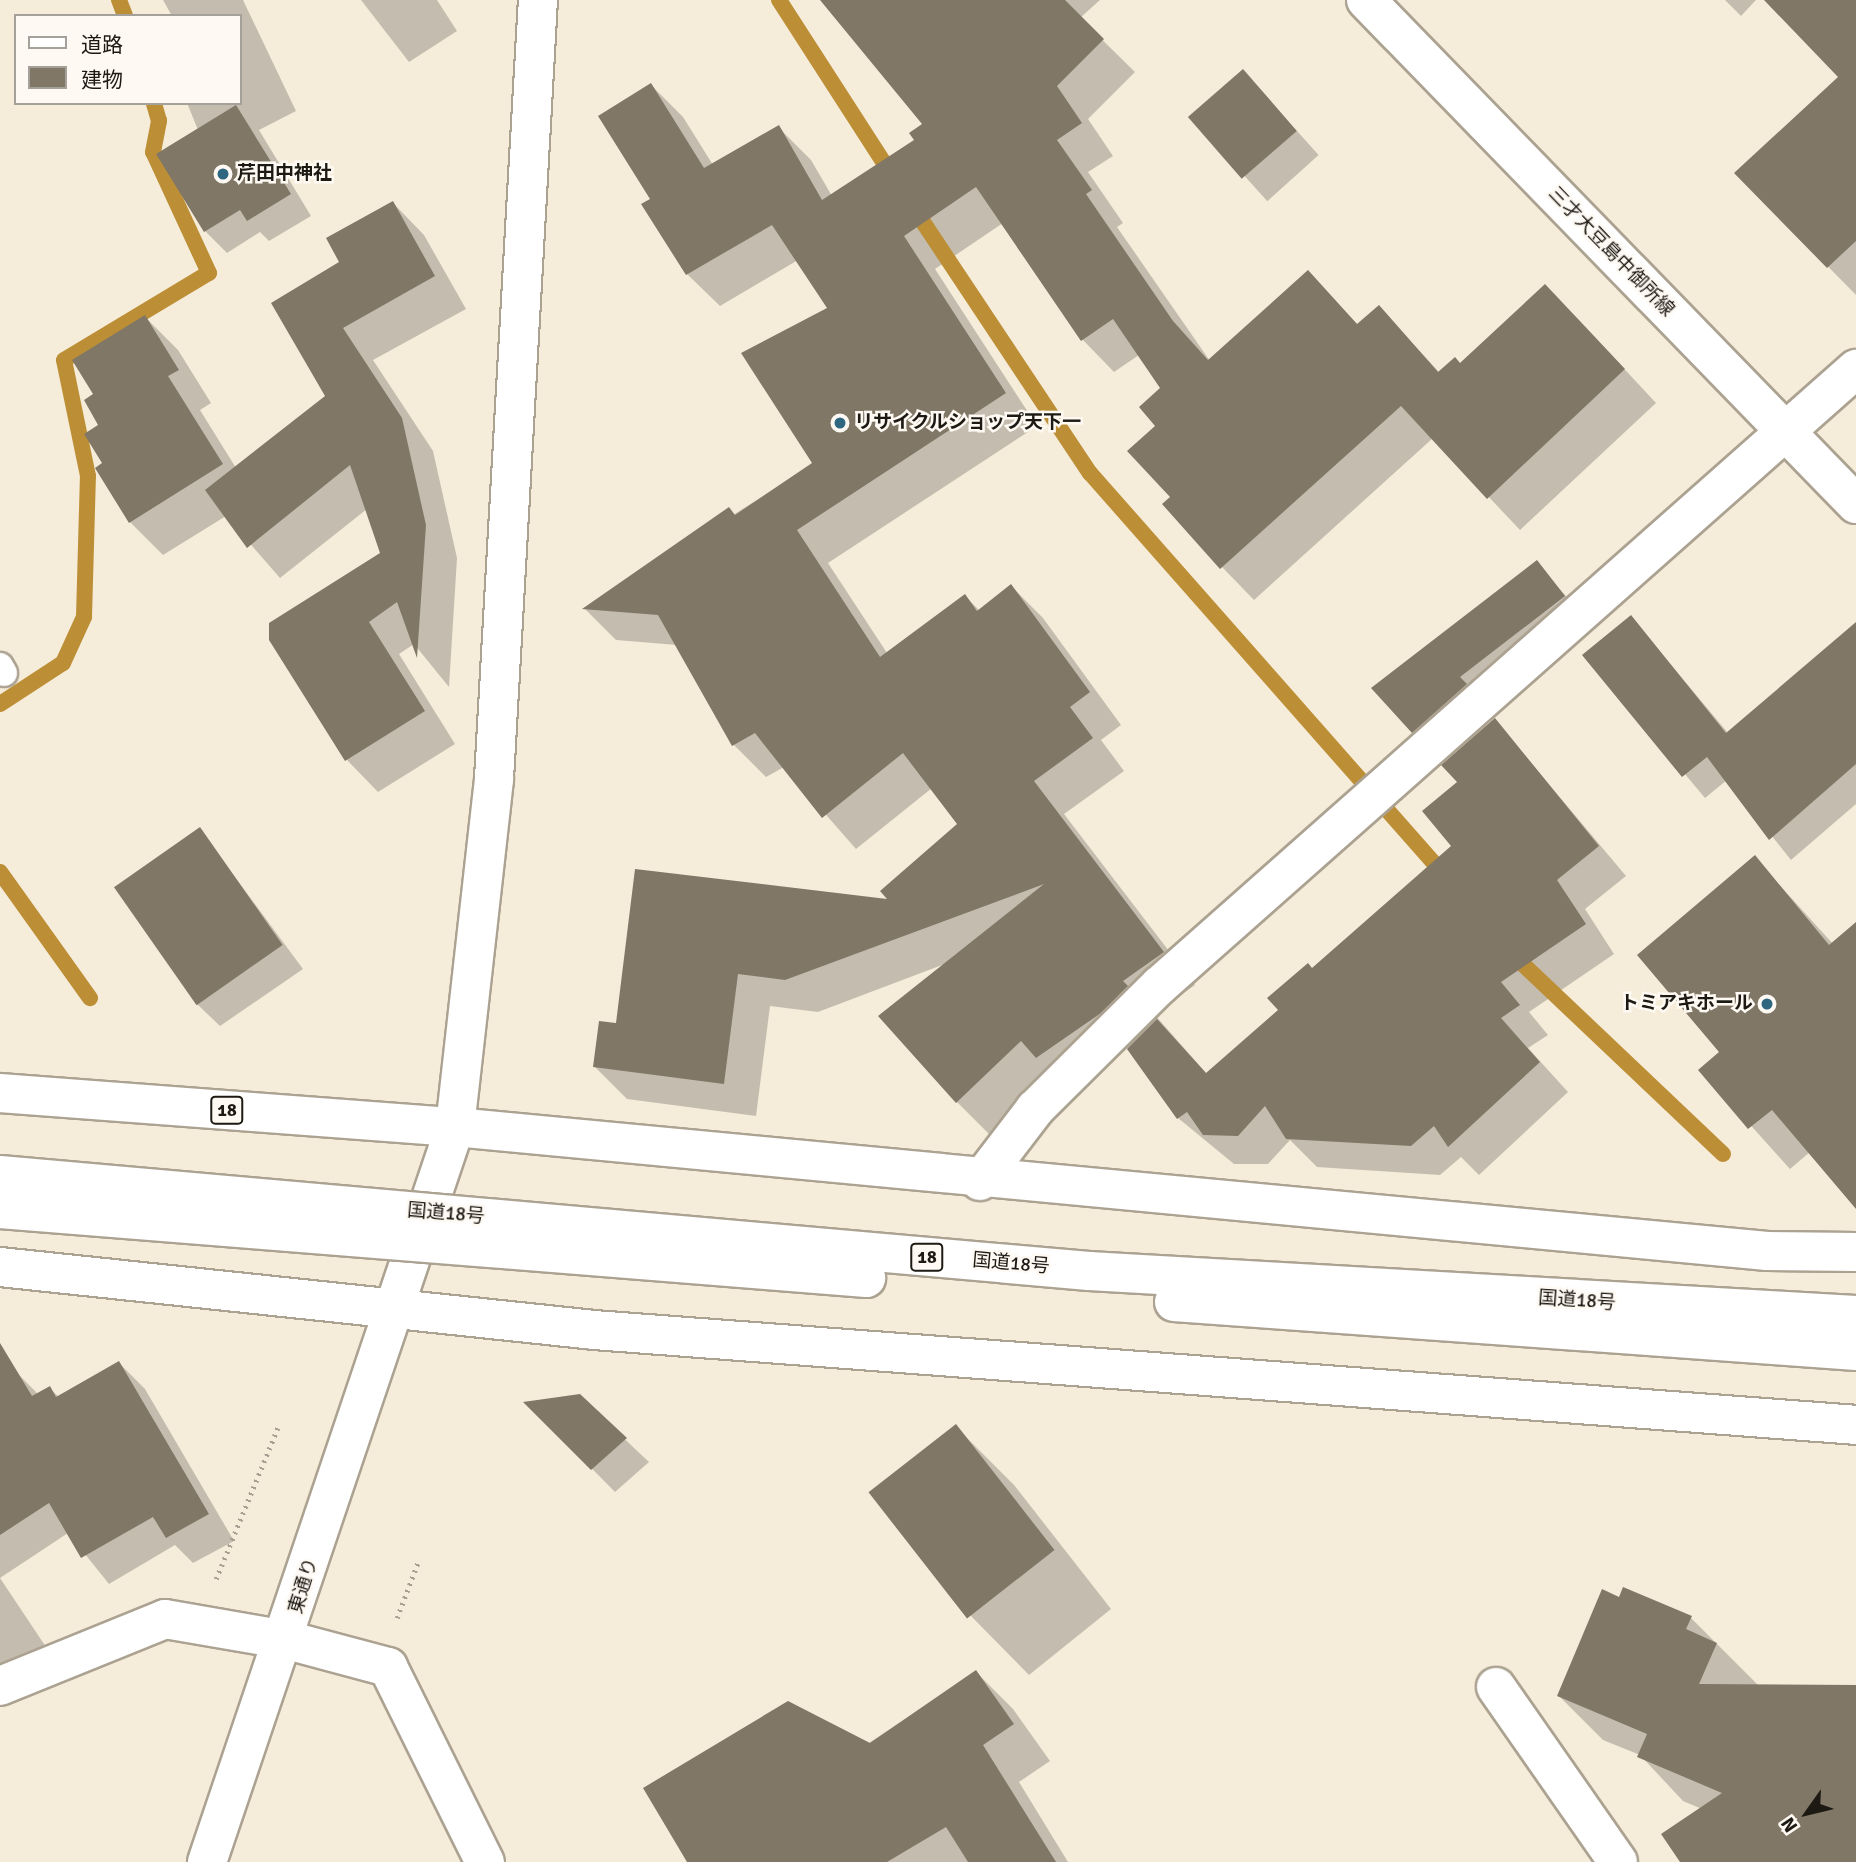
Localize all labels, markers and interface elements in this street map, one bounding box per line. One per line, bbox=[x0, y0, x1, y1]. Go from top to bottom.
legend bbox=[14, 14, 242, 105]
text: 道路 bbox=[81, 32, 123, 58]
text: 建物 bbox=[81, 67, 123, 93]
place label: 芹田中神社 bbox=[237, 163, 332, 185]
marker: 芹田中神社 bbox=[215, 166, 231, 182]
street label: 三才大豆島中御所線 bbox=[1543, 183, 1679, 321]
place label: リサイクルショップ天下一 bbox=[854, 412, 1082, 434]
marker: リサイクルショップ天下一 bbox=[832, 415, 848, 431]
place label: トミアキホール bbox=[1620, 993, 1753, 1015]
marker: トミアキホール bbox=[1759, 996, 1775, 1012]
road number: 18 bbox=[210, 1096, 244, 1125]
street label: 国道18号 bbox=[406, 1199, 486, 1229]
road number: 18 bbox=[909, 1242, 944, 1272]
street label: 国道18号 bbox=[971, 1249, 1051, 1279]
street label: 国道18号 bbox=[1538, 1287, 1616, 1315]
street label: 東通り bbox=[285, 1555, 323, 1617]
north arrow bbox=[1772, 1778, 1842, 1848]
text: N bbox=[1776, 1813, 1803, 1837]

